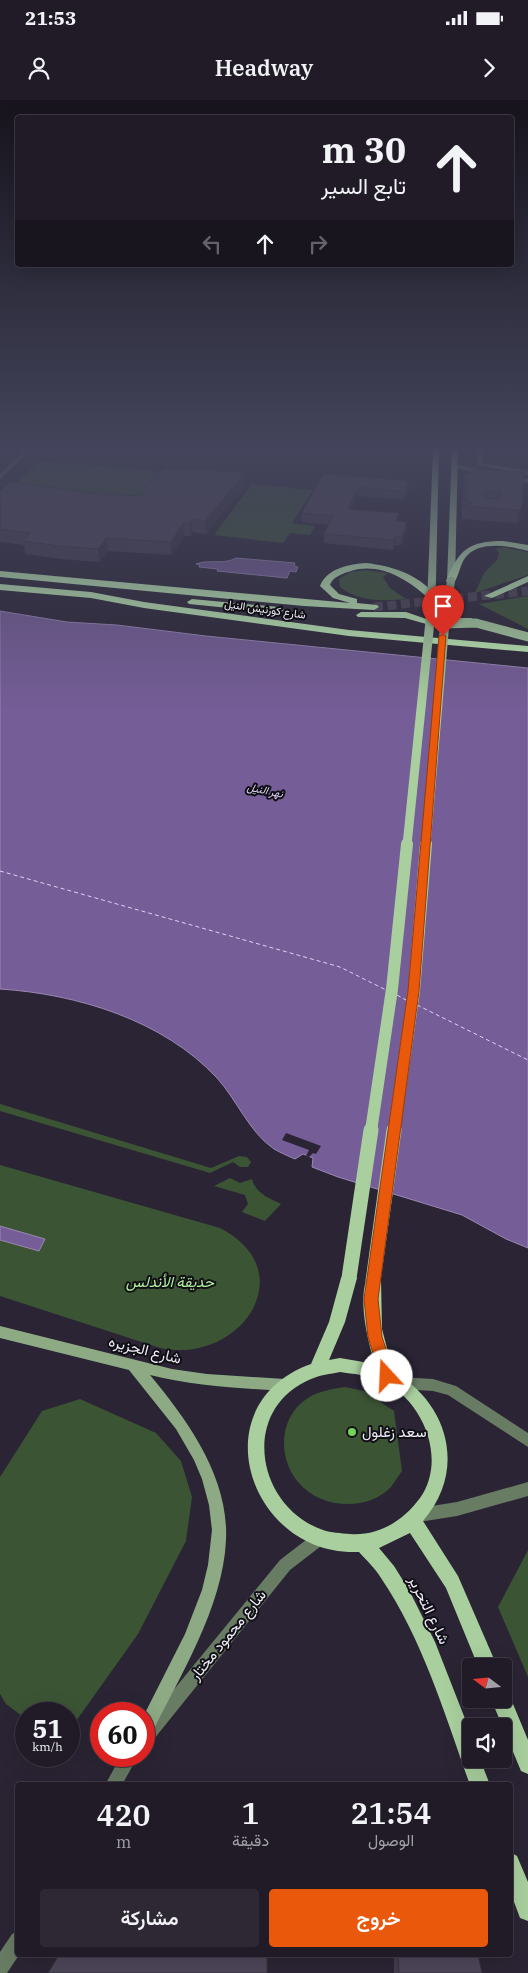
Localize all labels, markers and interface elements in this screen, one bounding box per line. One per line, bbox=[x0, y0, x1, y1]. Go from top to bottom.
text: 21:53 bbox=[25, 6, 76, 30]
text: Headway bbox=[215, 53, 313, 82]
icon: person bbox=[25, 54, 53, 82]
icon: forward bbox=[475, 54, 503, 82]
text: 30 m bbox=[322, 127, 406, 173]
icon: ahead bbox=[424, 135, 489, 200]
text: تابع السير bbox=[321, 171, 406, 200]
icon: left bbox=[198, 230, 226, 258]
icon: ahead bbox=[251, 230, 279, 258]
icon: right bbox=[304, 230, 332, 258]
pin bbox=[422, 585, 464, 636]
icon: arrive bbox=[429, 592, 457, 620]
street label: شارع كورنيش النيل bbox=[223, 596, 307, 623]
water label: نهر النيل bbox=[246, 779, 285, 801]
park label: حديقة الأندلس bbox=[126, 1272, 215, 1291]
street label: شارع الجزيره bbox=[106, 1331, 184, 1370]
position arrow bbox=[360, 1349, 412, 1401]
place label: سعد زغلول bbox=[362, 1422, 427, 1441]
marker: سعد زغلول bbox=[346, 1426, 358, 1438]
street label: شارع التحرير bbox=[402, 1572, 454, 1648]
street label: شارع محمود مختار bbox=[185, 1586, 272, 1686]
north arrow bbox=[462, 1658, 512, 1708]
map controls bbox=[462, 1658, 512, 1768]
speed limit sign: 60 bbox=[90, 1702, 155, 1767]
text: 51 bbox=[32, 1712, 63, 1745]
button: sound bbox=[462, 1718, 512, 1768]
text: km/h bbox=[32, 1739, 63, 1754]
text: 1 bbox=[242, 1793, 260, 1832]
text: 21:54 bbox=[351, 1793, 432, 1832]
text: 420 bbox=[97, 1795, 151, 1834]
text: دقيقة bbox=[232, 1830, 269, 1850]
text: الوصول bbox=[368, 1830, 414, 1850]
text: m bbox=[116, 1832, 131, 1852]
button: مشاركة bbox=[40, 1889, 259, 1947]
button: خروج bbox=[269, 1889, 488, 1947]

